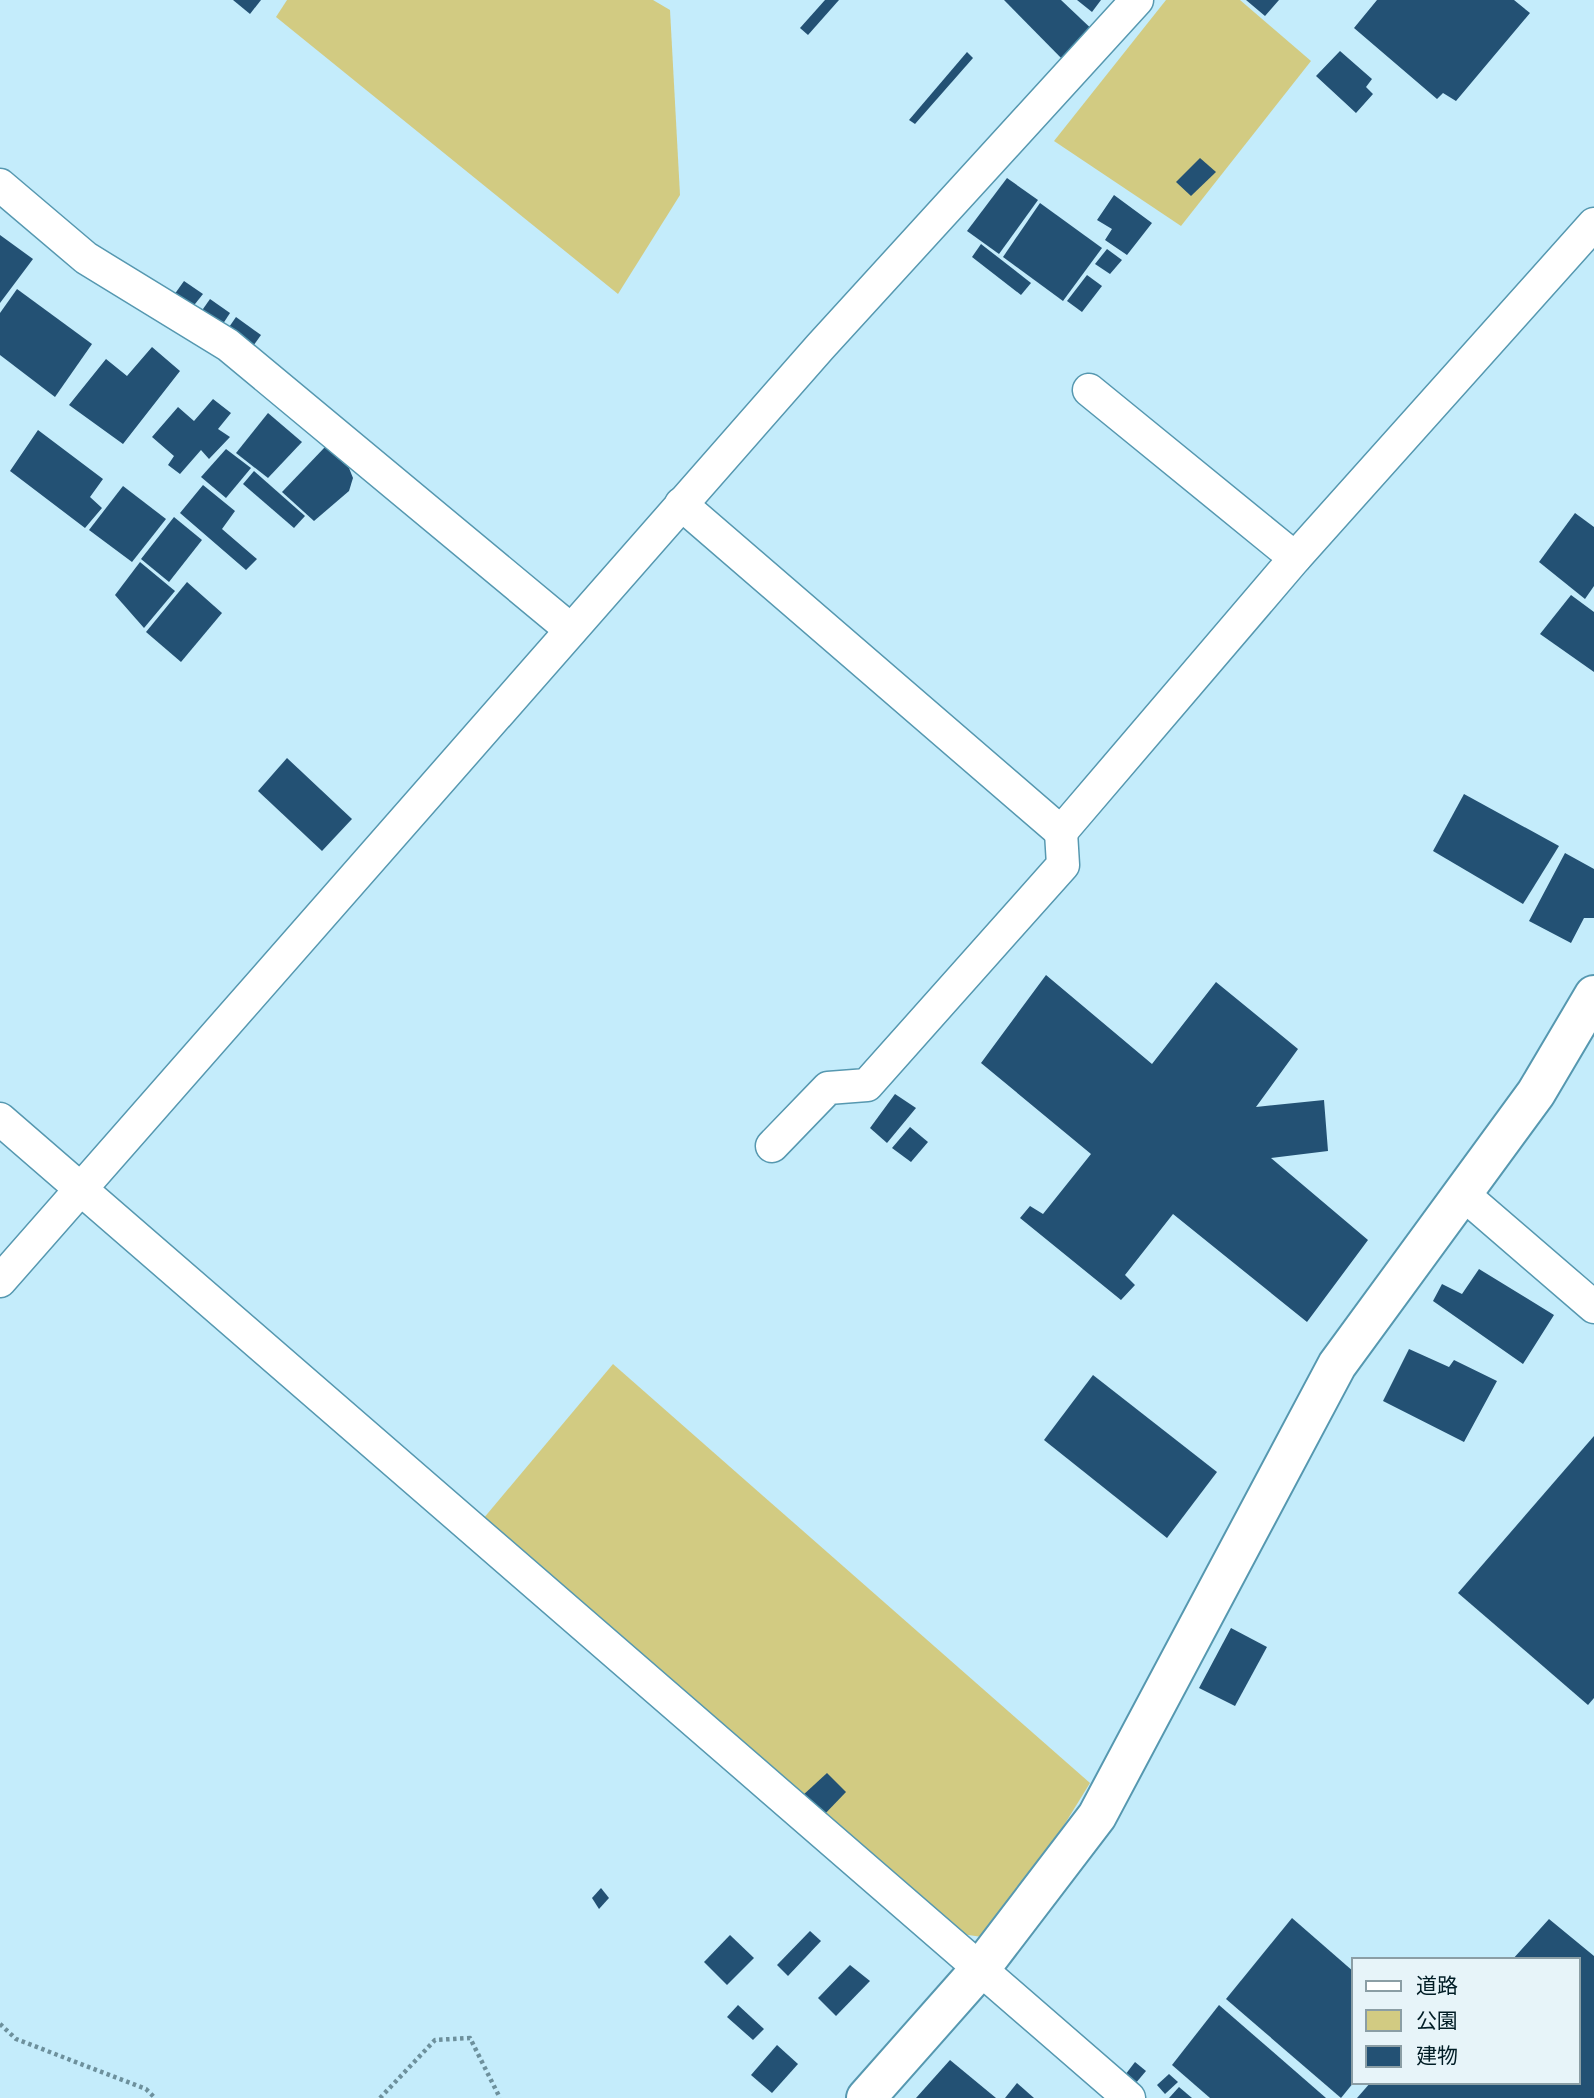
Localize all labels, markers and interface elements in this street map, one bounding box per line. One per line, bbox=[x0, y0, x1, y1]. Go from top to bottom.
legend bbox=[1352, 1958, 1580, 2084]
text: 道路 bbox=[1416, 1969, 1458, 2001]
text: 公園 bbox=[1416, 2004, 1458, 2036]
text: 建物 bbox=[1416, 2039, 1458, 2071]

